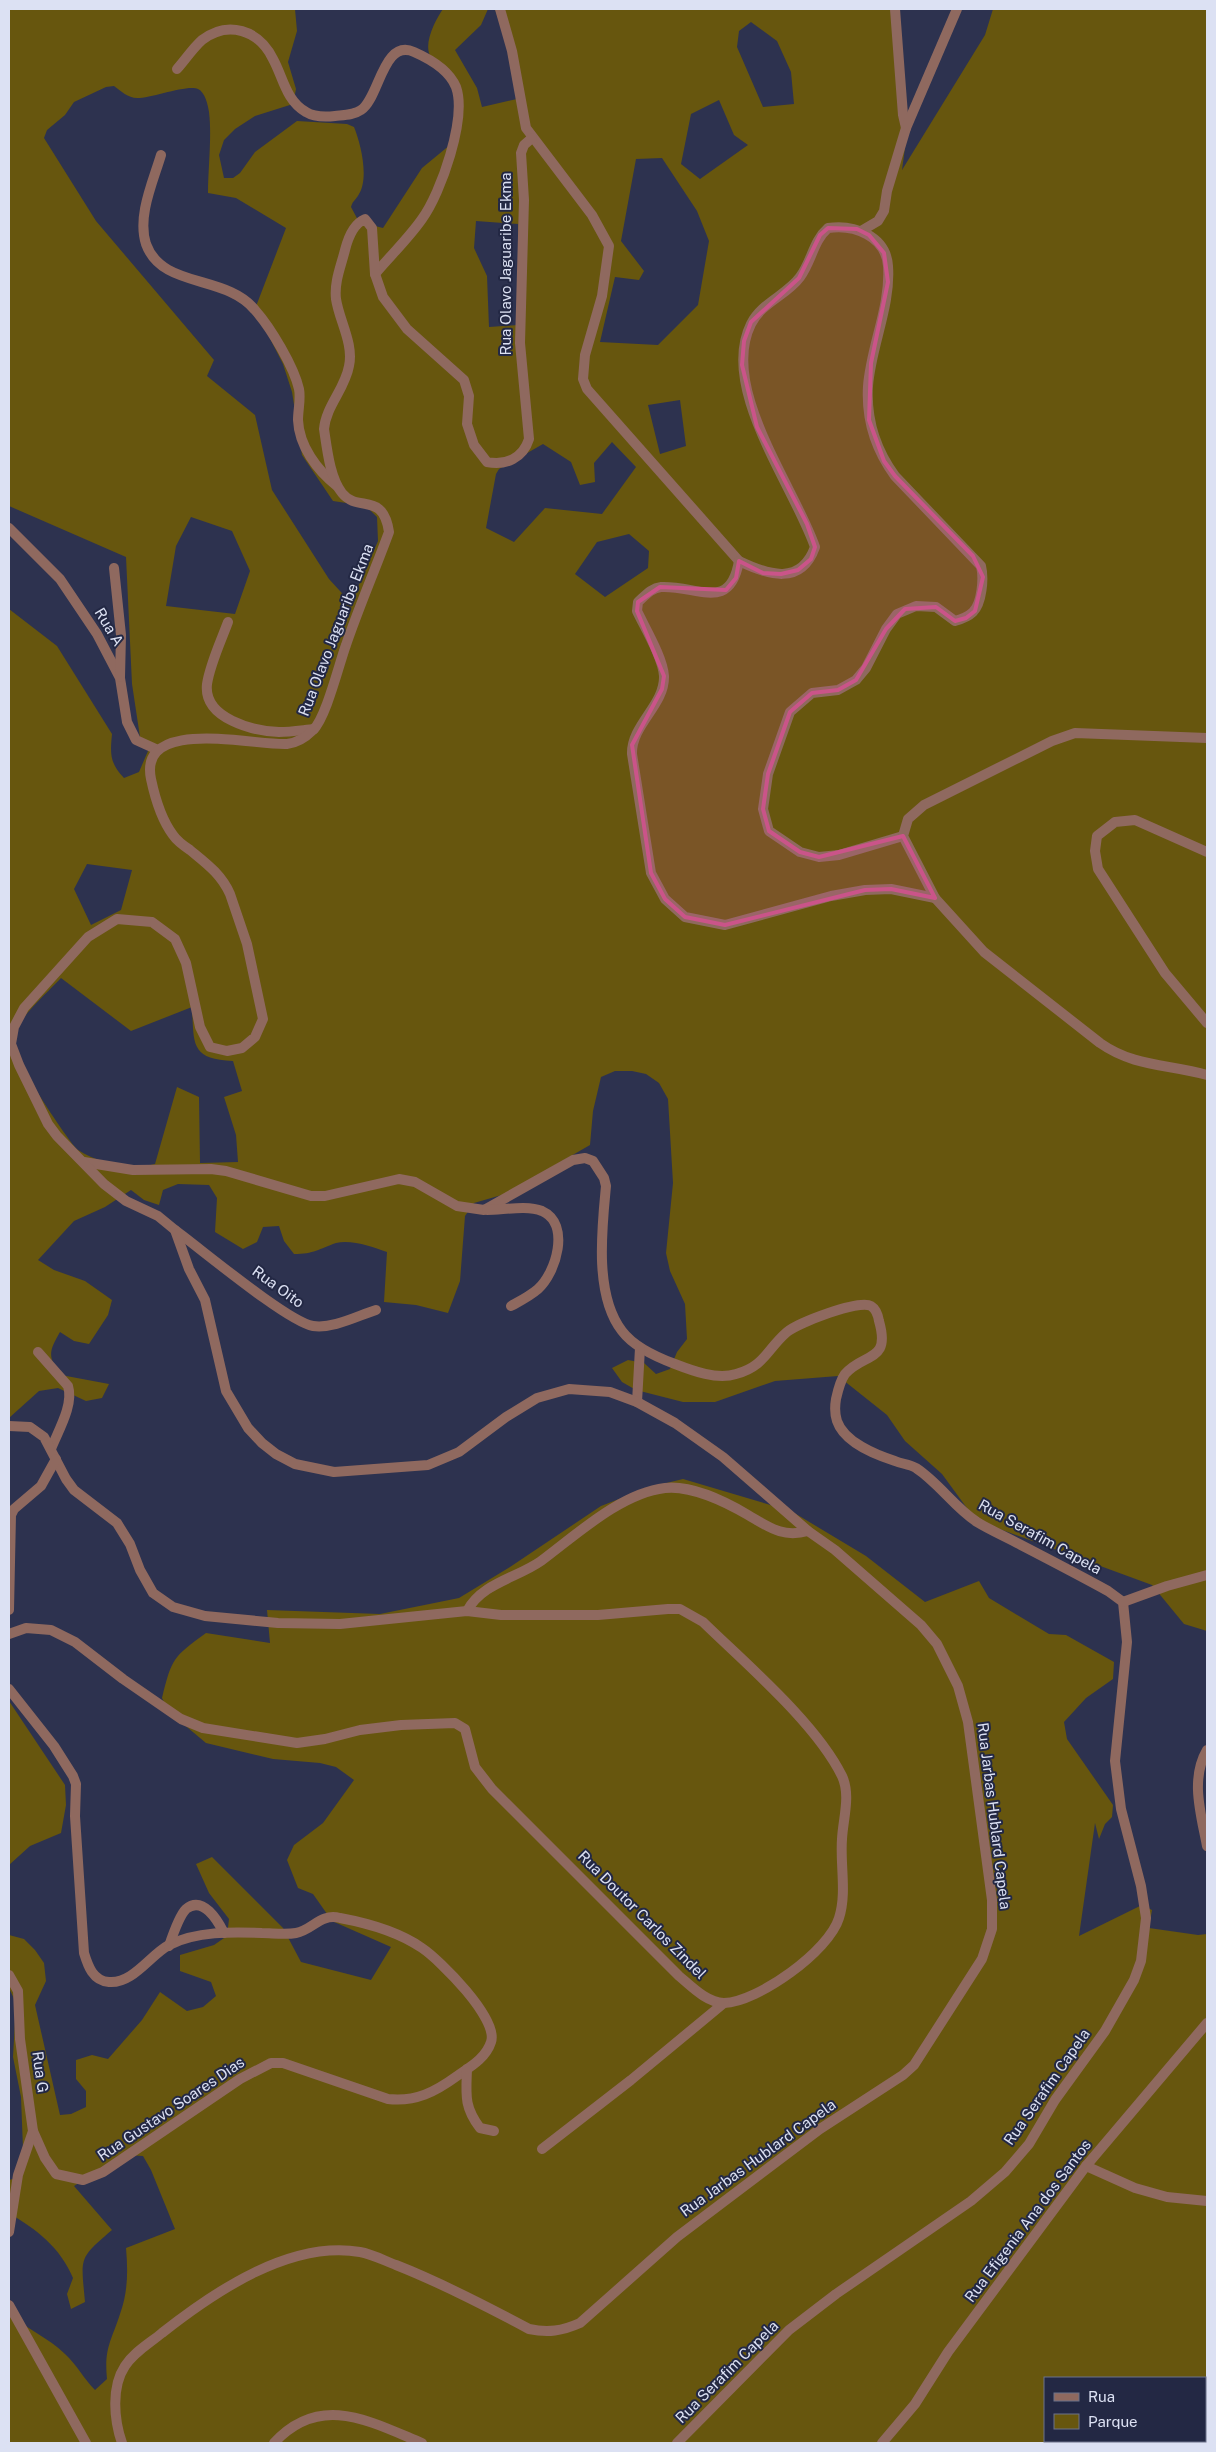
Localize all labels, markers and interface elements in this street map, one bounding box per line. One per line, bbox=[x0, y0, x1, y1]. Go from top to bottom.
street label: Rua Olavo Jaguaribe Ekma bbox=[497, 172, 514, 356]
street label: Rua Olavo Jaguaribe Ekma bbox=[295, 541, 376, 718]
street label: Rua A bbox=[91, 605, 128, 649]
street label: Rua Oito bbox=[249, 1262, 307, 1311]
street label: Rua Serafim Capela bbox=[976, 1496, 1105, 1577]
street label: Rua Jarbas Hublard Capela bbox=[975, 1722, 1014, 1910]
street label: Rua Doutor Carlos Zindel bbox=[575, 1847, 710, 1982]
street label: Rua Serafim Capela bbox=[1000, 2025, 1093, 2148]
street label: Rua G bbox=[29, 2050, 52, 2094]
street label: Rua Gustavo Soares Dias bbox=[94, 2053, 247, 2164]
street label: Rua Jarbas Hublard Capela bbox=[677, 2095, 839, 2220]
street label: Rua Efigenia Ana dos Santos bbox=[961, 2136, 1094, 2305]
street label: Rua Serafim Capela bbox=[672, 2317, 781, 2426]
legend bbox=[1044, 2377, 1206, 2442]
text: Rua bbox=[1088, 2388, 1115, 2405]
text: Parque bbox=[1088, 2413, 1138, 2430]

